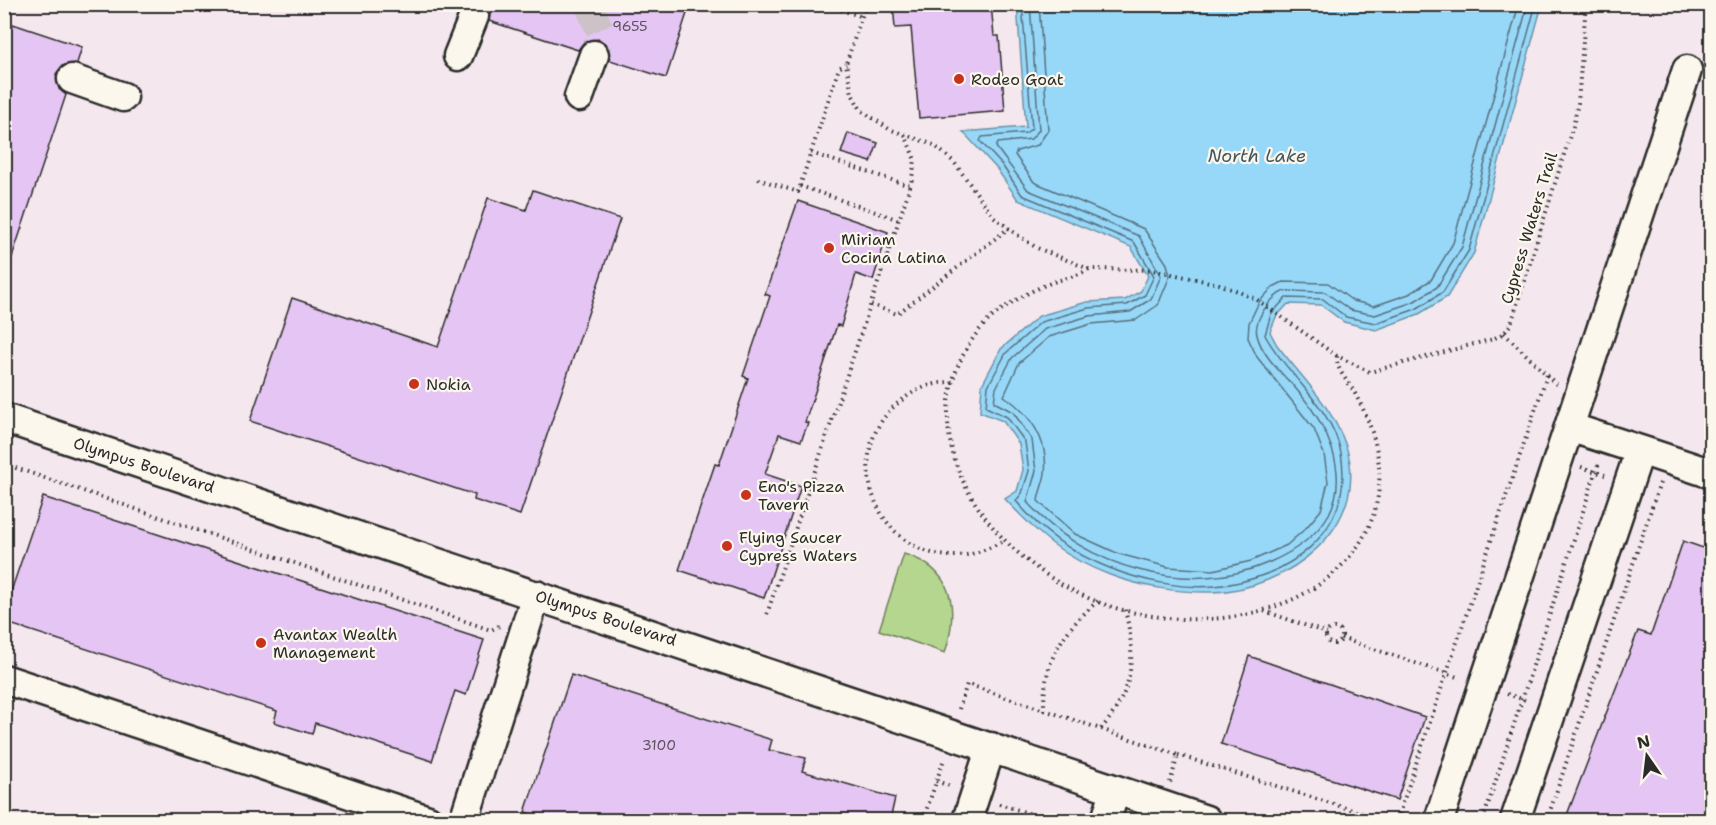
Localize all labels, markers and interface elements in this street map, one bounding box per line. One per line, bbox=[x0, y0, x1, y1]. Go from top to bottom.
house number: 9655 bbox=[612, 17, 648, 35]
place label: Rodeo Goat bbox=[971, 69, 1064, 90]
marker: Rodeo Goat bbox=[952, 72, 966, 86]
water label: North Lake bbox=[1208, 144, 1306, 168]
street label: Cypress Waters Trail bbox=[1496, 149, 1562, 307]
place label: Miriam Cocina Latina bbox=[841, 229, 946, 268]
marker: Miriam Cocina Latina bbox=[822, 241, 836, 255]
place label: Nokia bbox=[426, 374, 471, 395]
marker: Nokia bbox=[407, 377, 421, 391]
street label: Olympus Boulevard bbox=[71, 432, 217, 498]
place label: Eno's Pizza Tavern bbox=[758, 476, 844, 515]
marker: Eno's Pizza Tavern bbox=[739, 488, 753, 502]
place label: Flying Saucer Cypress Waters bbox=[739, 527, 857, 566]
marker: Flying Saucer Cypress Waters bbox=[720, 539, 734, 553]
street label: Olympus Boulevard bbox=[533, 585, 679, 651]
place label: Avantax Wealth Management bbox=[273, 624, 398, 663]
marker: Avantax Wealth Management bbox=[254, 636, 268, 650]
north arrow bbox=[1617, 726, 1677, 786]
text: N bbox=[1635, 730, 1652, 754]
house number: 3100 bbox=[642, 736, 676, 754]

